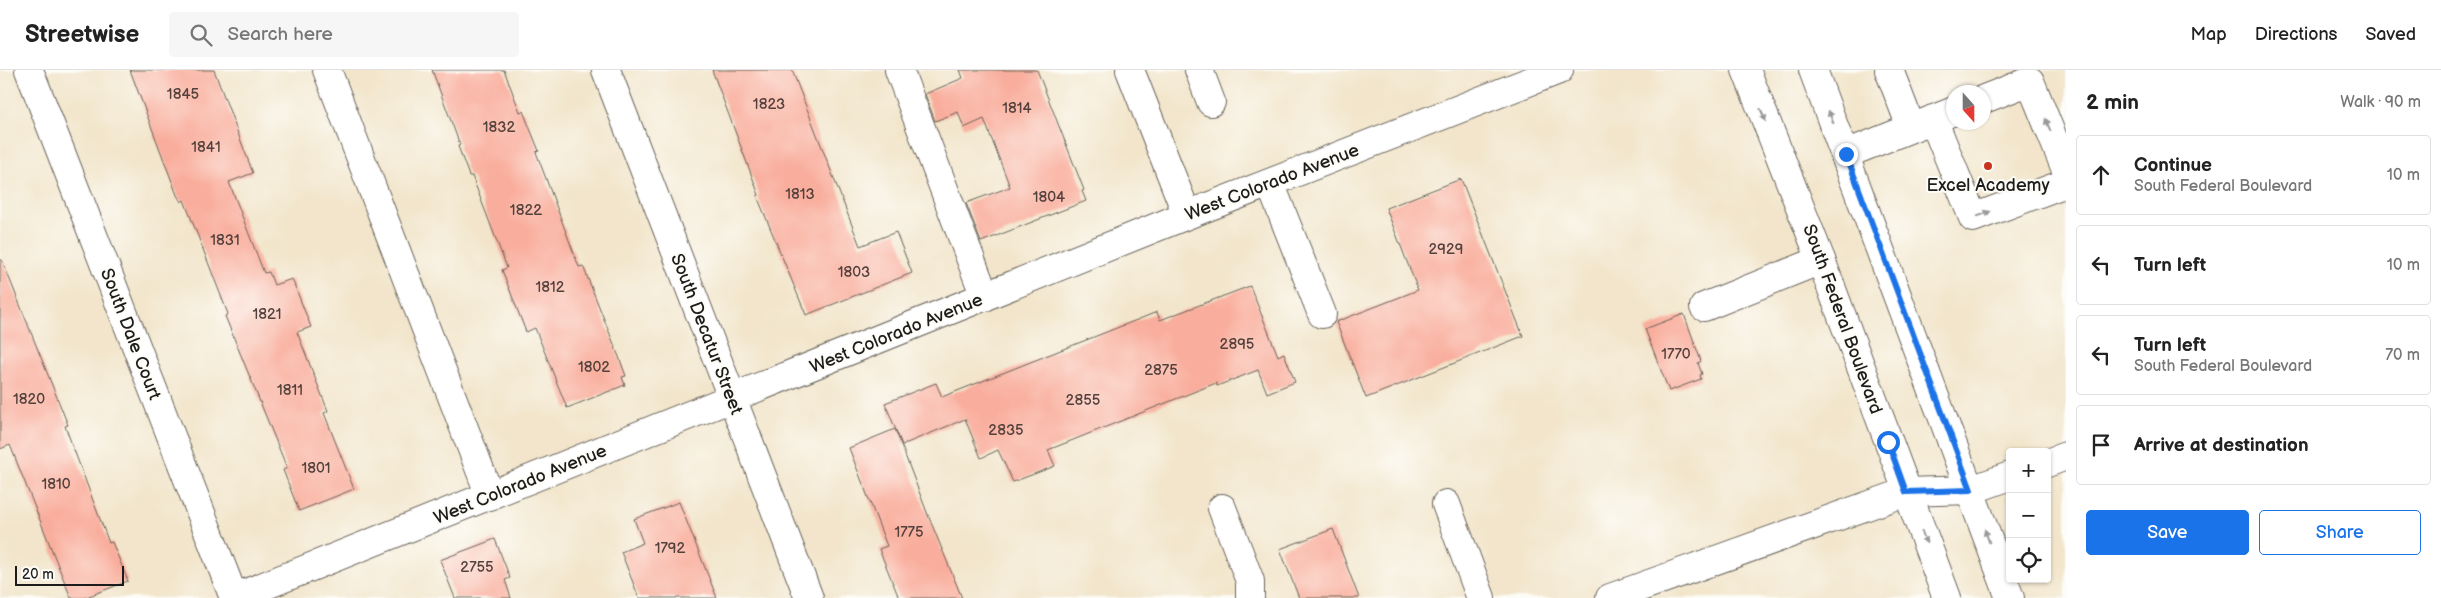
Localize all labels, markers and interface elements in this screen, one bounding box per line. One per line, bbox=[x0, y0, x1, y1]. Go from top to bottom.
search box bbox=[169, 12, 519, 57]
text: Streetwise bbox=[25, 20, 139, 49]
icon: search bbox=[187, 21, 215, 49]
text: Search here bbox=[227, 23, 333, 46]
text: Map bbox=[2191, 24, 2227, 45]
text: Directions bbox=[2255, 24, 2337, 45]
text: Saved bbox=[2365, 24, 2416, 45]
house number: 1845 bbox=[167, 85, 199, 104]
north arrow bbox=[1946, 85, 1991, 130]
text: 2 min bbox=[2086, 90, 2139, 115]
text: Walk · 90 m bbox=[2340, 93, 2421, 112]
house number: 1823 bbox=[753, 95, 785, 114]
house number: 1814 bbox=[1002, 99, 1032, 118]
one-way arrow bbox=[1760, 108, 1768, 122]
one-way arrow bbox=[1827, 109, 1835, 124]
one-way arrow bbox=[2044, 117, 2052, 132]
house number: 1832 bbox=[483, 118, 515, 137]
house number: 1841 bbox=[191, 138, 221, 157]
street label: West Colorado Avenue bbox=[1182, 139, 1362, 225]
route end bbox=[1835, 143, 1858, 166]
text: Continue bbox=[2134, 154, 2212, 177]
marker: Excel Academy bbox=[1982, 160, 1994, 172]
icon: ahead bbox=[2087, 161, 2115, 189]
text: 10 m bbox=[2387, 166, 2420, 185]
place label: Excel Academy bbox=[1926, 175, 2050, 196]
text: South Federal Boulevard bbox=[2134, 177, 2312, 196]
house number: 1813 bbox=[785, 185, 815, 204]
house number: 1804 bbox=[1033, 188, 1065, 207]
house number: 1822 bbox=[510, 201, 542, 220]
one-way arrow bbox=[1977, 210, 1992, 217]
street label: South Federal Boulevard bbox=[1798, 221, 1887, 417]
house number: 1831 bbox=[210, 231, 240, 250]
house number: 2929 bbox=[1428, 240, 1464, 259]
street label: South Decatur Street bbox=[666, 251, 747, 418]
icon: left bbox=[2087, 251, 2115, 279]
text: Turn left bbox=[2134, 254, 2206, 277]
text: 10 m bbox=[2387, 256, 2420, 275]
house number: 1803 bbox=[838, 263, 870, 282]
street label: South Dale Court bbox=[96, 266, 165, 403]
house number: 1812 bbox=[535, 278, 565, 297]
street label: West Colorado Avenue bbox=[807, 289, 986, 378]
house number: 1821 bbox=[253, 305, 281, 324]
text: Turn left bbox=[2134, 334, 2206, 357]
house number: 2895 bbox=[1220, 335, 1254, 354]
icon: left bbox=[2087, 341, 2115, 369]
house number: 1770 bbox=[1661, 345, 1691, 364]
text: 70 m bbox=[2385, 346, 2420, 365]
text: South Federal Boulevard bbox=[2134, 357, 2312, 376]
house number: 1802 bbox=[578, 358, 610, 377]
house number: 2875 bbox=[1144, 361, 1178, 380]
house number: 1811 bbox=[277, 381, 303, 400]
house number: 1820 bbox=[13, 390, 45, 409]
house number: 2855 bbox=[1066, 391, 1100, 410]
house number: 2835 bbox=[988, 421, 1024, 440]
route start bbox=[1877, 431, 1900, 454]
icon: arrive bbox=[2087, 431, 2115, 459]
text: Arrive at destination bbox=[2134, 434, 2309, 457]
street label: West Colorado Avenue bbox=[431, 440, 610, 529]
map controls bbox=[2006, 448, 2051, 583]
button: + bbox=[2006, 448, 2051, 493]
house number: 1801 bbox=[301, 459, 331, 478]
house number: 1810 bbox=[41, 475, 71, 494]
button: − bbox=[2006, 493, 2051, 538]
button: Save bbox=[2086, 510, 2249, 555]
button: Share bbox=[2259, 510, 2421, 555]
house number: 1775 bbox=[894, 523, 924, 542]
one-way arrow bbox=[1983, 528, 1990, 543]
one-way arrow bbox=[1921, 530, 1928, 545]
button: locate bbox=[2006, 538, 2051, 583]
house number: 1792 bbox=[655, 539, 685, 558]
house number: 2755 bbox=[460, 558, 494, 577]
scale bar bbox=[15, 563, 124, 586]
text: 20 m bbox=[22, 566, 54, 583]

